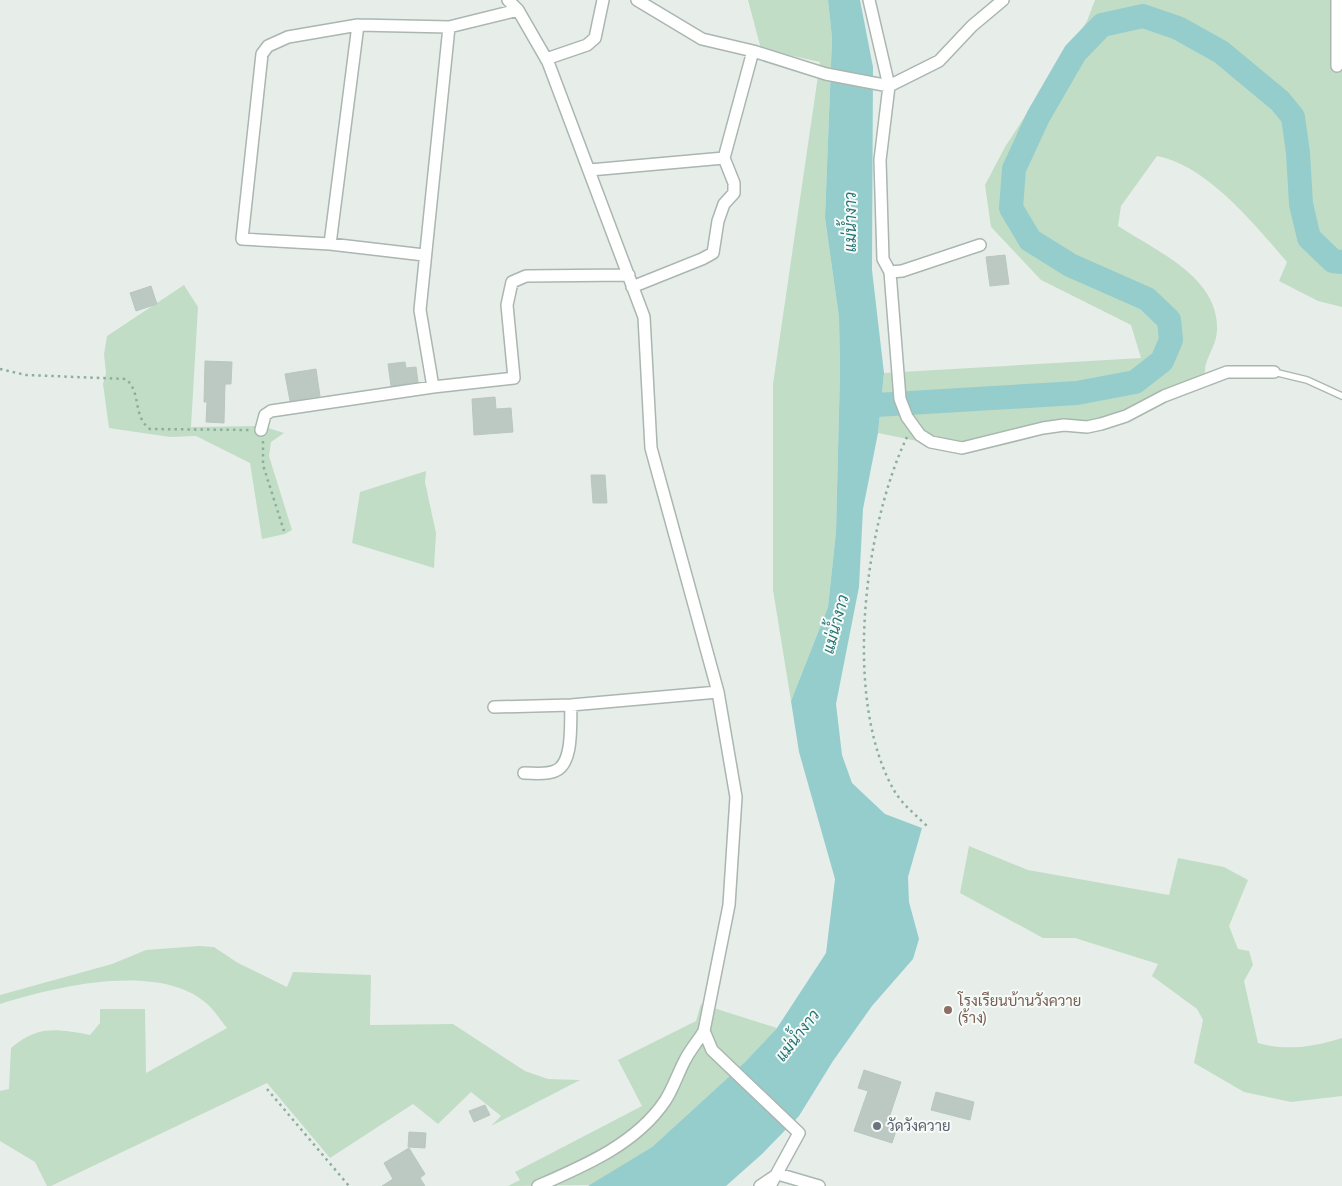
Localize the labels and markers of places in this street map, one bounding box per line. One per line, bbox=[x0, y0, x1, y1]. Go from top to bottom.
place label: โรงเรียนบ้านวังควาย (ร้าง) bbox=[957, 991, 1081, 1026]
marker: โรงเรียนบ้านวังควาย (ร้าง) bbox=[942, 1004, 954, 1016]
place label: วัดวังควาย bbox=[887, 1117, 951, 1134]
marker: วัดวังควาย bbox=[871, 1120, 883, 1132]

